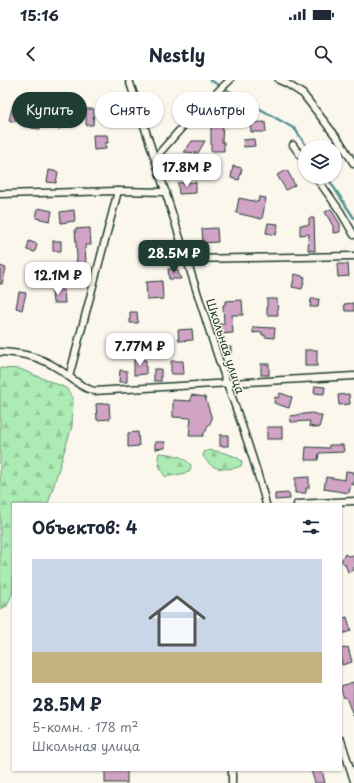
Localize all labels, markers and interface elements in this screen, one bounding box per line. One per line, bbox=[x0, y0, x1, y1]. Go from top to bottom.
text: 15:16 bbox=[20, 3, 59, 26]
text: Nestly bbox=[149, 41, 205, 68]
icon: back bbox=[20, 43, 42, 65]
icon: search bbox=[312, 43, 334, 65]
chip: Купить bbox=[12, 92, 87, 128]
chip: Снять bbox=[95, 92, 164, 128]
chip: Фильтры bbox=[172, 92, 259, 128]
map controls bbox=[298, 140, 342, 184]
button: layers bbox=[298, 140, 342, 184]
pin: 17.8M ₽ bbox=[150, 154, 224, 188]
text: 17.8M ₽ bbox=[162, 157, 212, 176]
pin: 28.5M ₽ bbox=[137, 240, 211, 274]
text: 28.5M ₽ bbox=[147, 243, 201, 262]
pin: 12.1M ₽ bbox=[21, 262, 95, 296]
text: 12.1M ₽ bbox=[34, 265, 82, 284]
street label: Школьная улица bbox=[202, 296, 250, 397]
pin: 7.77M ₽ bbox=[103, 333, 177, 367]
text: 7.77M ₽ bbox=[115, 336, 165, 355]
text: Объектов: 4 bbox=[32, 514, 137, 540]
icon: filters bbox=[300, 516, 322, 538]
icon: home bbox=[141, 585, 213, 657]
text: 28.5M ₽ bbox=[32, 691, 101, 717]
text: 5-комн. · 178 m² bbox=[32, 717, 138, 736]
text: Школьная улица bbox=[32, 736, 140, 755]

